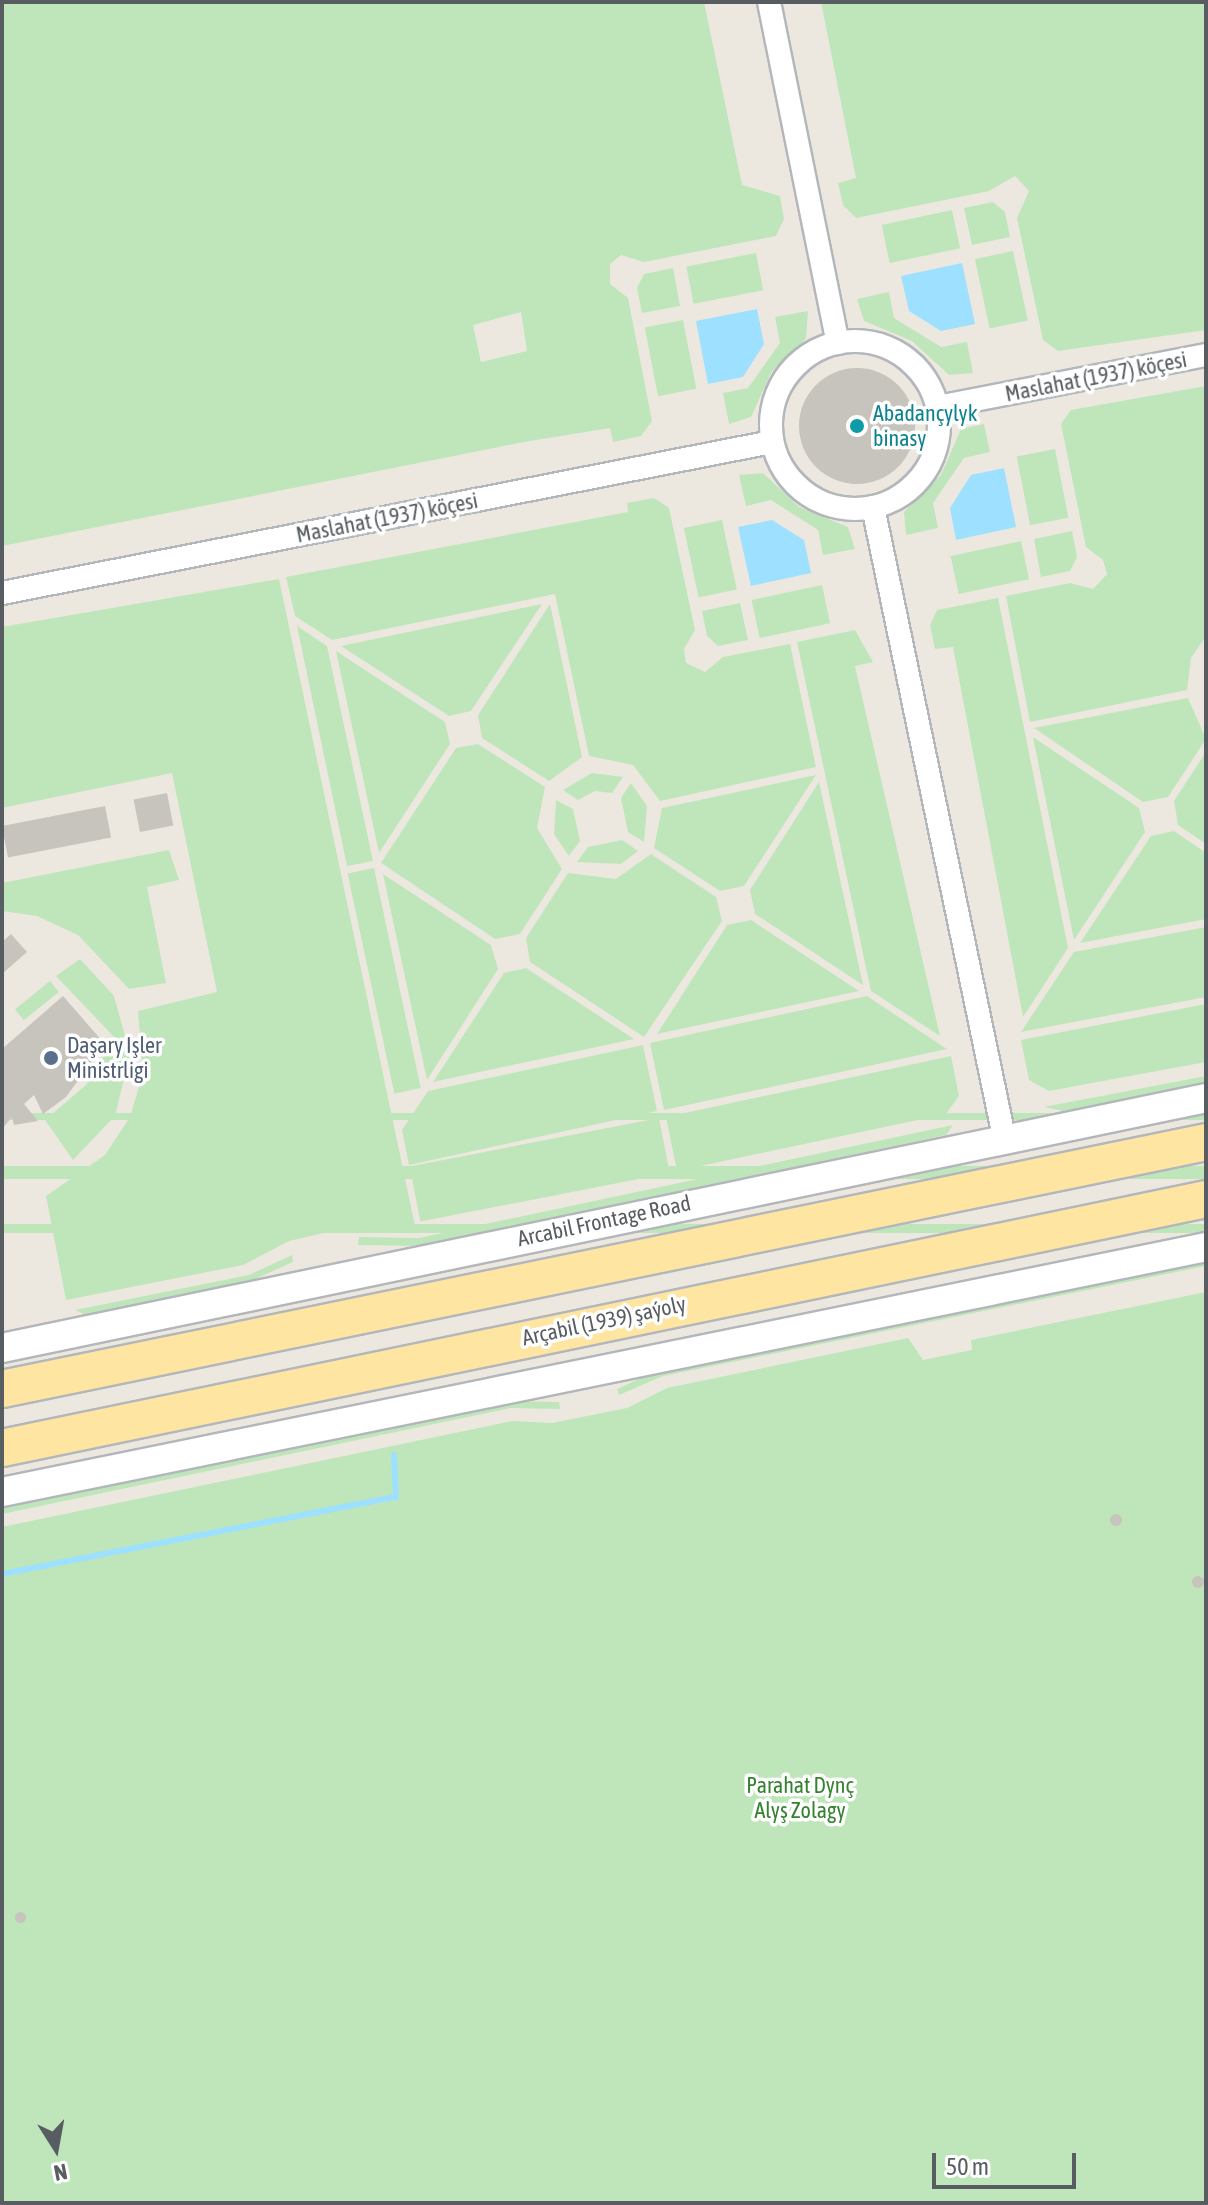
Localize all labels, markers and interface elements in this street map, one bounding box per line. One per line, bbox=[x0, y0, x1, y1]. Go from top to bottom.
street label: Maslahat (1937) köçesi bbox=[1003, 346, 1189, 408]
place label: Abadançylyk binasy bbox=[873, 400, 977, 452]
marker: Abadançylyk binasy bbox=[848, 417, 866, 435]
street label: Maslahat (1937) köçesi bbox=[294, 487, 480, 549]
place label: Daşary Işler Ministrligi bbox=[67, 1032, 162, 1084]
marker: Daşary Işler Ministrligi bbox=[42, 1049, 60, 1067]
street label: Arcabil Frontage Road bbox=[515, 1190, 693, 1252]
street label: Arçabil (1939) şaýoly bbox=[520, 1291, 688, 1351]
park label: Parahat Dynç Alyş Zolagy bbox=[746, 1772, 854, 1824]
north arrow bbox=[16, 2109, 96, 2189]
scale bar bbox=[936, 2137, 1080, 2187]
text: 50 m bbox=[946, 2153, 989, 2180]
text: N bbox=[52, 2159, 69, 2187]

